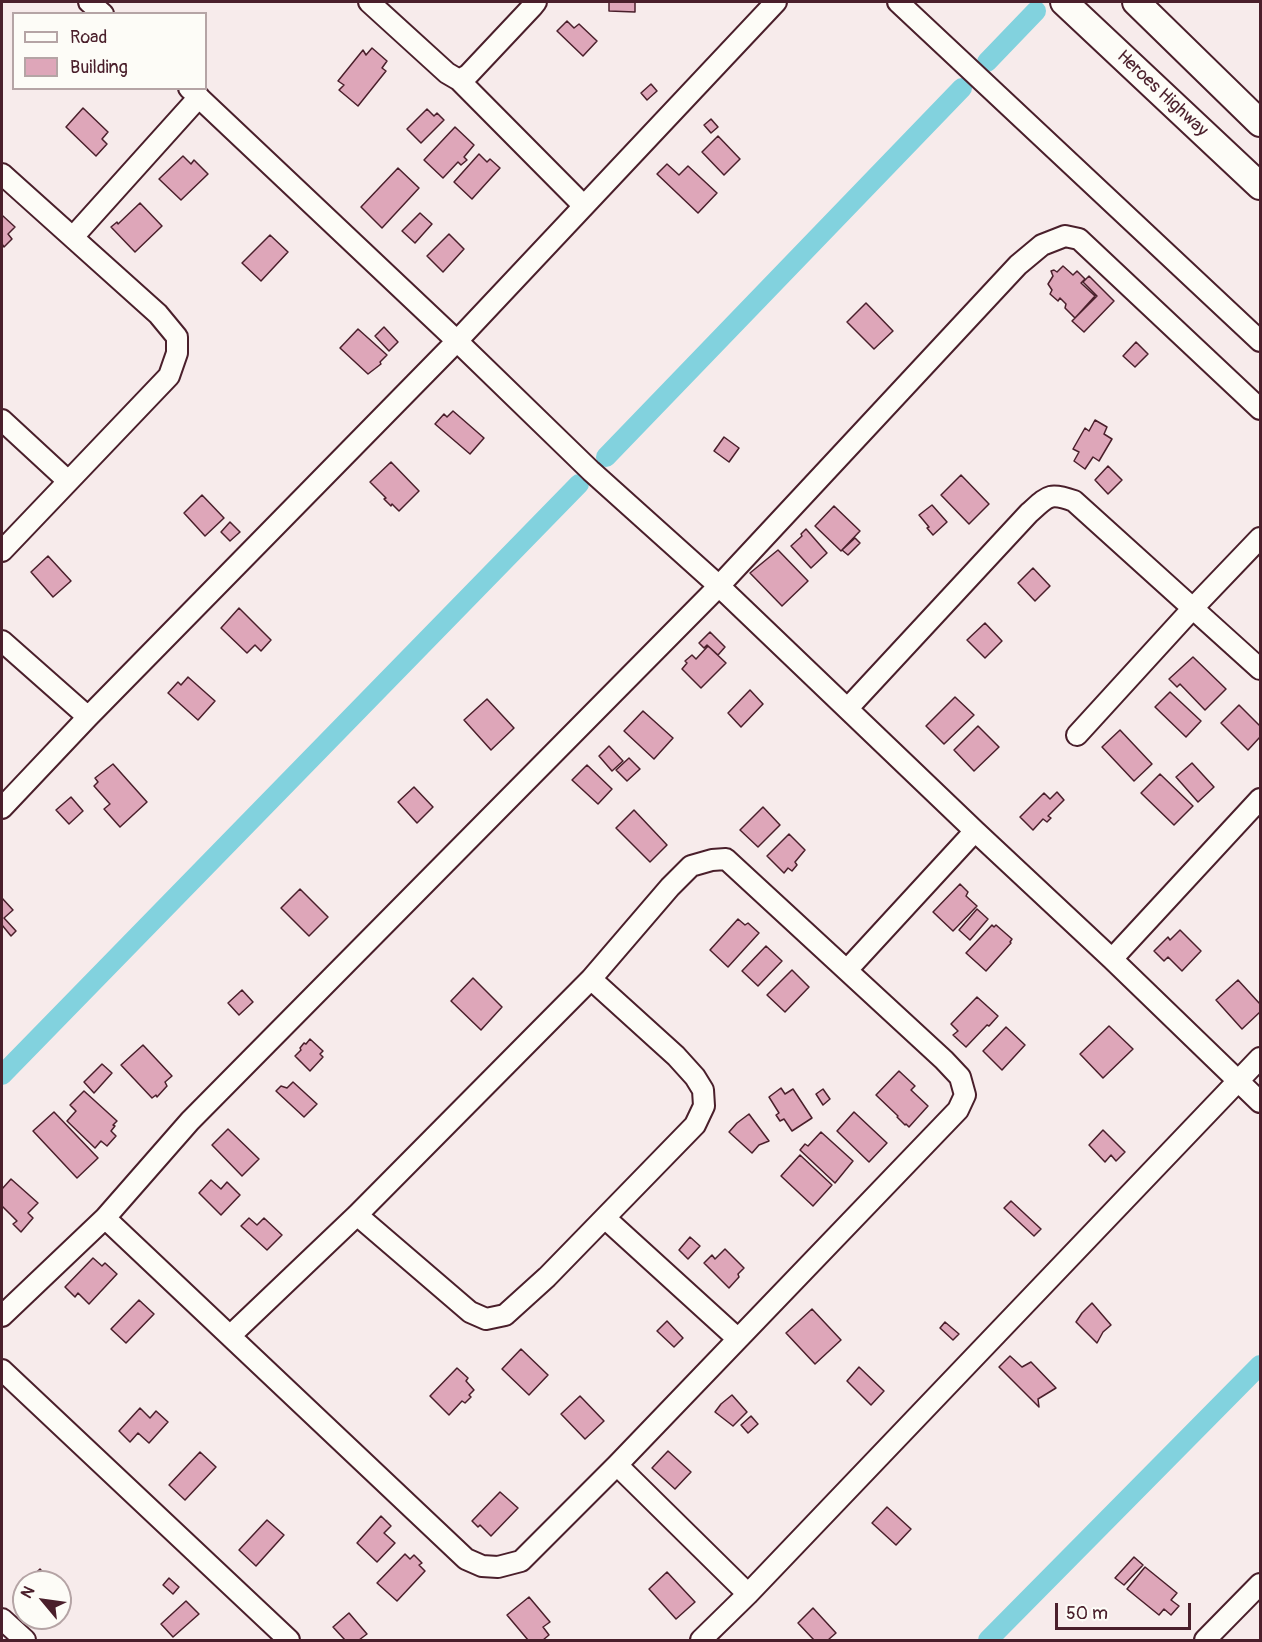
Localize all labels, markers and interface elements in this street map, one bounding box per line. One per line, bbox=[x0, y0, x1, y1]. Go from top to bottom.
legend bbox=[12, 12, 207, 90]
text: Road bbox=[70, 26, 107, 49]
street label: Heroes Highway bbox=[1112, 46, 1212, 142]
text: Building bbox=[70, 56, 128, 79]
north arrow bbox=[12, 1570, 72, 1630]
text: N bbox=[17, 1583, 39, 1602]
scale bar bbox=[1058, 1591, 1194, 1629]
text: 50 m bbox=[1066, 1602, 1108, 1625]

